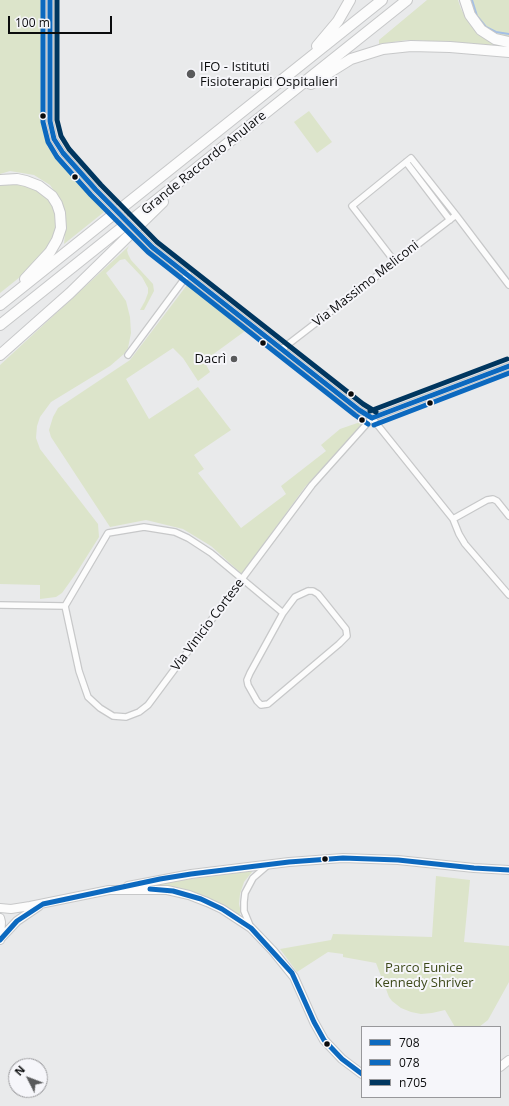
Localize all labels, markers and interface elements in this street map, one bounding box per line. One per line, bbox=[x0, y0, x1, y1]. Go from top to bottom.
scale bar bbox=[10, 8, 114, 34]
text: 100 m bbox=[15, 14, 50, 31]
place label: IFO - Istituti Fisioterapici Ospitalieri bbox=[200, 59, 338, 90]
marker: IFO - Istituti Fisioterapici Ospitalieri bbox=[185, 68, 197, 80]
street label: Grande Raccordo Anulare bbox=[139, 108, 269, 218]
unlabelled marker bbox=[38, 111, 48, 121]
unlabelled marker bbox=[70, 172, 80, 182]
street label: Via Massimo Meliconi bbox=[310, 238, 422, 330]
unlabelled marker bbox=[258, 338, 268, 348]
place label: Dacrì bbox=[195, 351, 226, 367]
marker: Dacrì bbox=[229, 354, 239, 364]
unlabelled marker bbox=[346, 389, 356, 399]
unlabelled marker bbox=[425, 398, 435, 408]
unlabelled marker bbox=[357, 415, 367, 425]
street label: Via Vinicio Cortese bbox=[168, 576, 248, 674]
unlabelled marker bbox=[320, 854, 330, 864]
park label: Parco Eunice Kennedy Shriver bbox=[374, 960, 474, 991]
legend bbox=[361, 1026, 501, 1098]
text: 708 bbox=[399, 1034, 420, 1051]
unlabelled marker bbox=[322, 1039, 332, 1049]
text: 078 bbox=[399, 1054, 420, 1071]
north arrow bbox=[8, 1058, 48, 1098]
text: N bbox=[11, 1062, 28, 1079]
text: n705 bbox=[399, 1074, 427, 1091]

